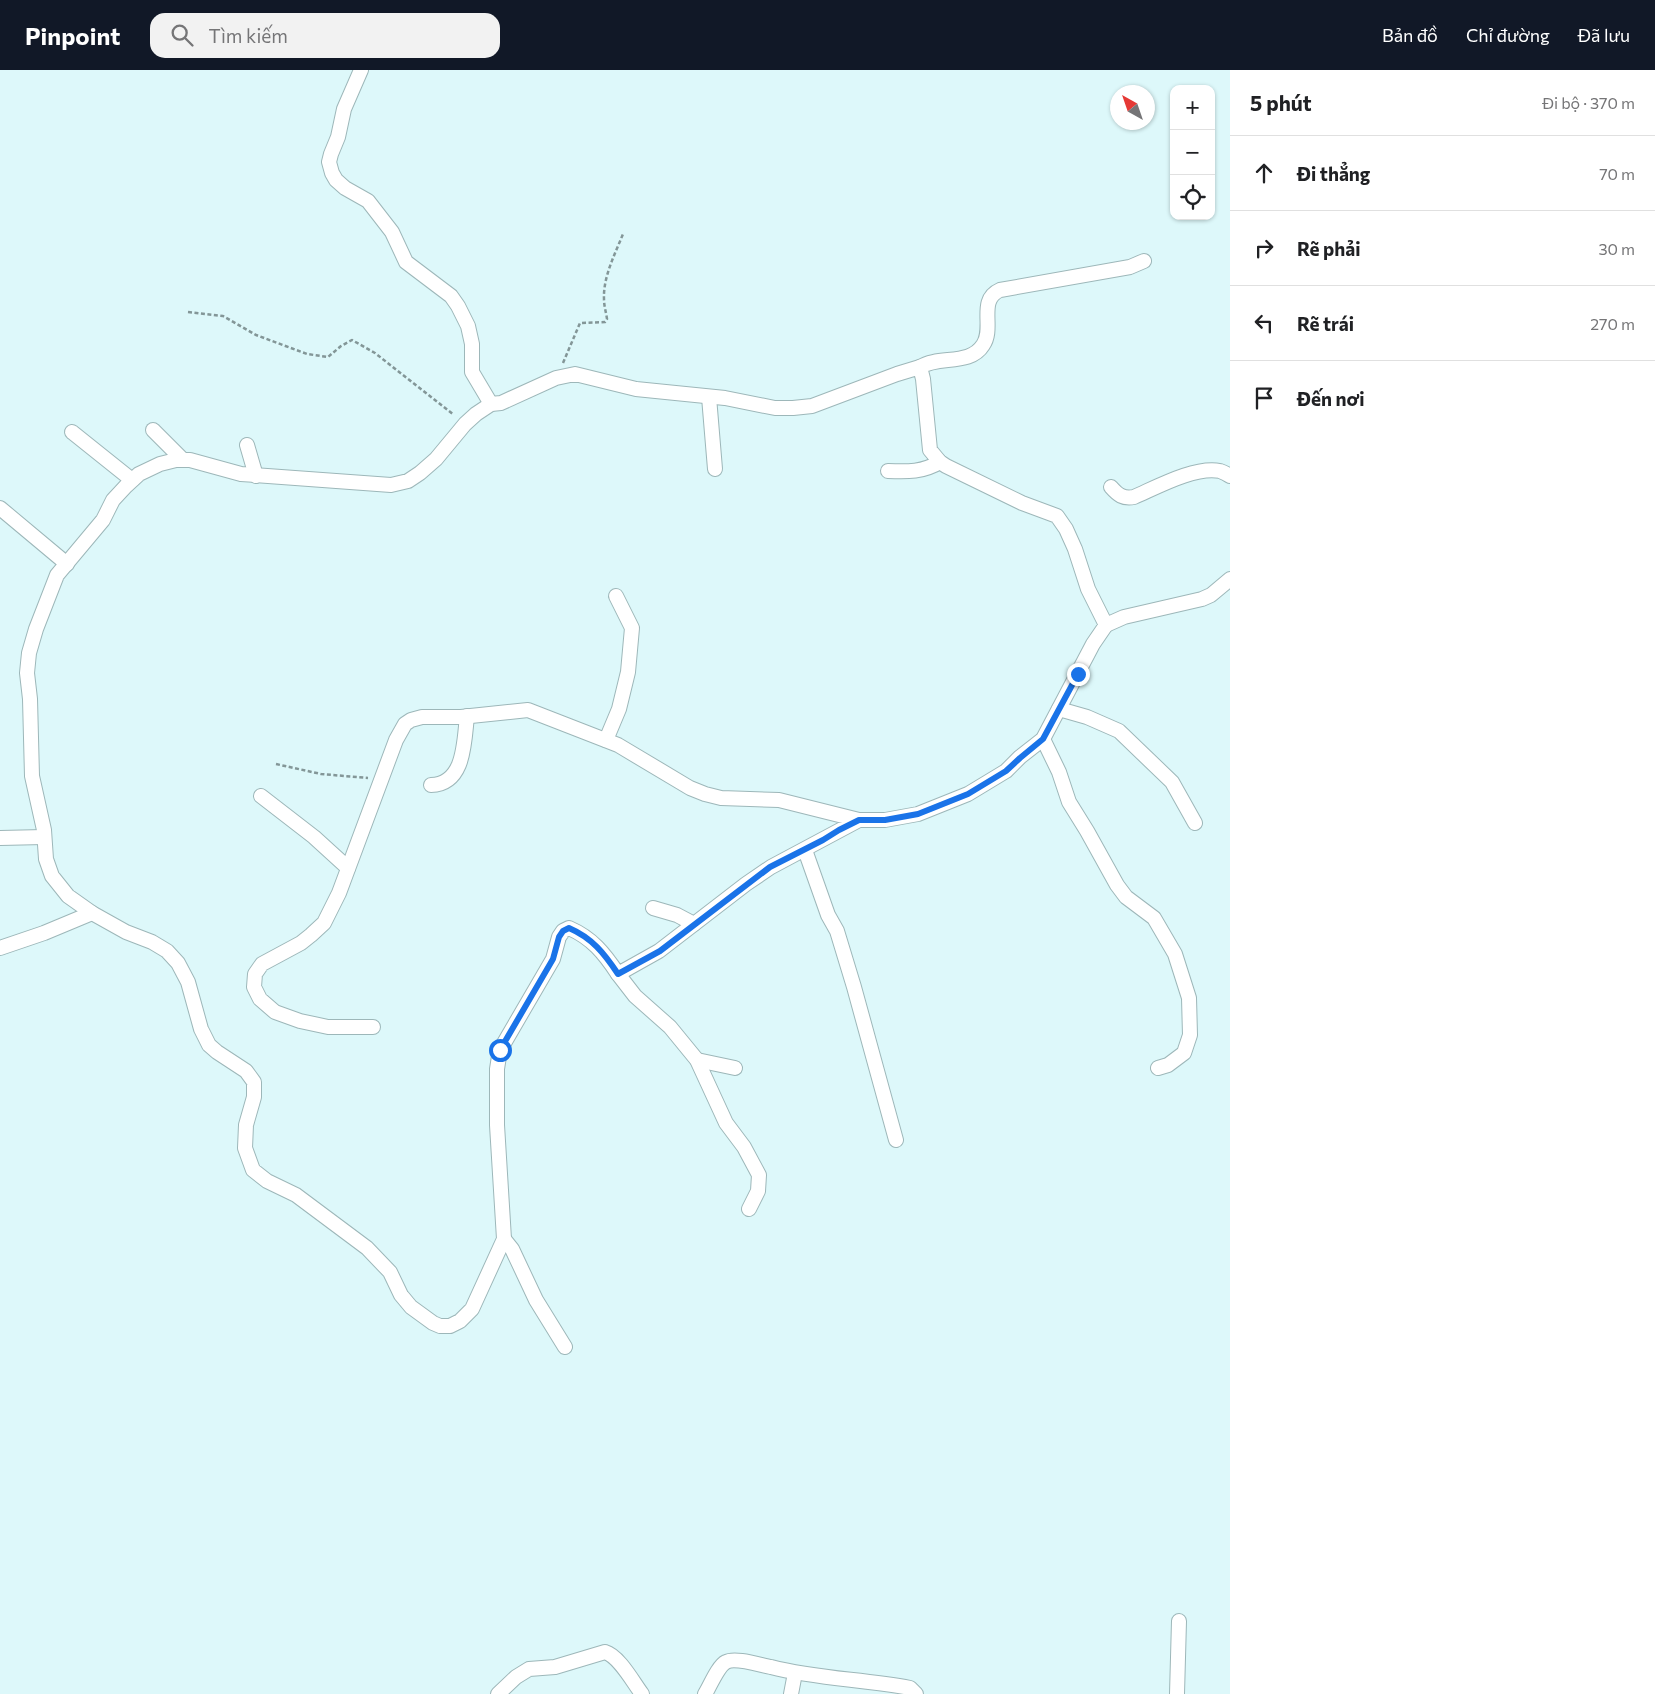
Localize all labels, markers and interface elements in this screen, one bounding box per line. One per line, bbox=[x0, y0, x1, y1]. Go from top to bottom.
search box bbox=[150, 13, 500, 58]
text: Pinpoint bbox=[25, 21, 120, 50]
icon: search bbox=[168, 21, 196, 49]
text: Tìm kiếm bbox=[208, 24, 288, 47]
text: Bản đồ bbox=[1382, 24, 1438, 46]
text: Chỉ đường bbox=[1466, 24, 1550, 46]
text: Đã lưu bbox=[1578, 24, 1630, 46]
north arrow bbox=[1110, 85, 1155, 130]
map controls bbox=[1170, 85, 1215, 220]
button: + bbox=[1170, 85, 1215, 130]
text: 5 phút bbox=[1250, 90, 1312, 115]
text: Đi bộ · 370 m bbox=[1542, 93, 1635, 112]
button: − bbox=[1170, 130, 1215, 175]
icon: ahead bbox=[1250, 159, 1278, 187]
text: Đi thẳng bbox=[1297, 162, 1370, 185]
text: 70 m bbox=[1599, 164, 1635, 183]
button: locate bbox=[1170, 175, 1215, 220]
icon: right bbox=[1250, 234, 1278, 262]
text: Rẽ phải bbox=[1297, 237, 1361, 260]
text: 30 m bbox=[1598, 239, 1635, 258]
icon: left bbox=[1250, 309, 1278, 337]
text: Rẽ trái bbox=[1297, 312, 1354, 335]
text: 270 m bbox=[1590, 314, 1635, 333]
icon: arrive bbox=[1250, 384, 1278, 412]
text: Đến nơi bbox=[1297, 387, 1365, 410]
route end bbox=[1067, 663, 1090, 686]
route start bbox=[489, 1039, 512, 1062]

